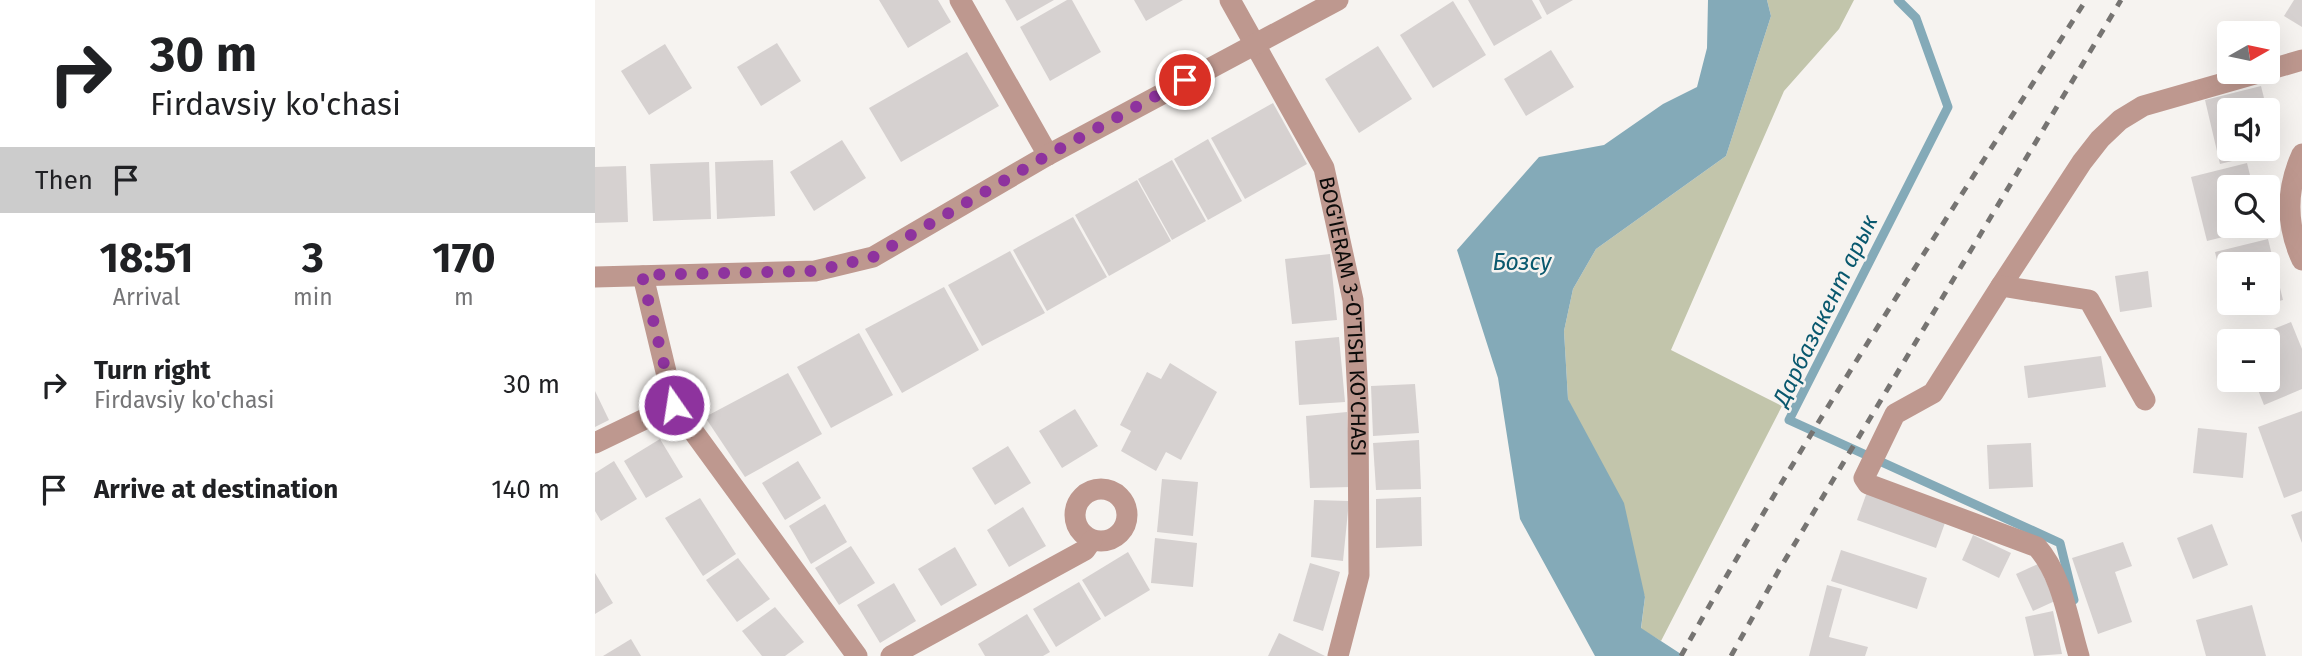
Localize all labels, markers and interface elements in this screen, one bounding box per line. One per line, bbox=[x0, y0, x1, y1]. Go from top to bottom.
north arrow bbox=[2217, 21, 2280, 84]
map controls bbox=[2217, 21, 2280, 392]
text: 30 m bbox=[150, 25, 257, 84]
icon: right bbox=[35, 28, 126, 119]
pin bbox=[1155, 50, 1215, 110]
icon: arrive bbox=[1166, 61, 1204, 99]
text: Firdavsiy ko'chasi bbox=[150, 85, 401, 123]
button: sound bbox=[2217, 98, 2280, 161]
icon: arrive bbox=[107, 161, 145, 199]
text: Then bbox=[35, 165, 93, 196]
street label: BOG'IERAM 3-O'TISH KO'CHASI bbox=[1313, 174, 1371, 457]
button: search bbox=[2217, 175, 2280, 238]
water label: Дарбазакент арык bbox=[1766, 210, 1883, 412]
text: 18:51 bbox=[100, 233, 193, 283]
text: 3 bbox=[302, 233, 324, 283]
text: 170 bbox=[432, 233, 495, 283]
water label: Бозсу bbox=[1492, 248, 1552, 276]
button: + bbox=[2217, 252, 2280, 315]
text: Arrival bbox=[113, 283, 180, 311]
text: min bbox=[293, 283, 333, 311]
text: m bbox=[454, 283, 474, 311]
button: − bbox=[2217, 329, 2280, 392]
text: Turn right bbox=[94, 355, 211, 386]
icon: right bbox=[35, 366, 73, 404]
position arrow bbox=[637, 368, 711, 442]
text: 30 m bbox=[503, 369, 560, 400]
text: Firdavsiy ko'chasi bbox=[94, 386, 274, 414]
icon: arrive bbox=[35, 471, 73, 509]
text: Arrive at destination bbox=[94, 474, 338, 505]
text: 140 m bbox=[491, 474, 560, 505]

